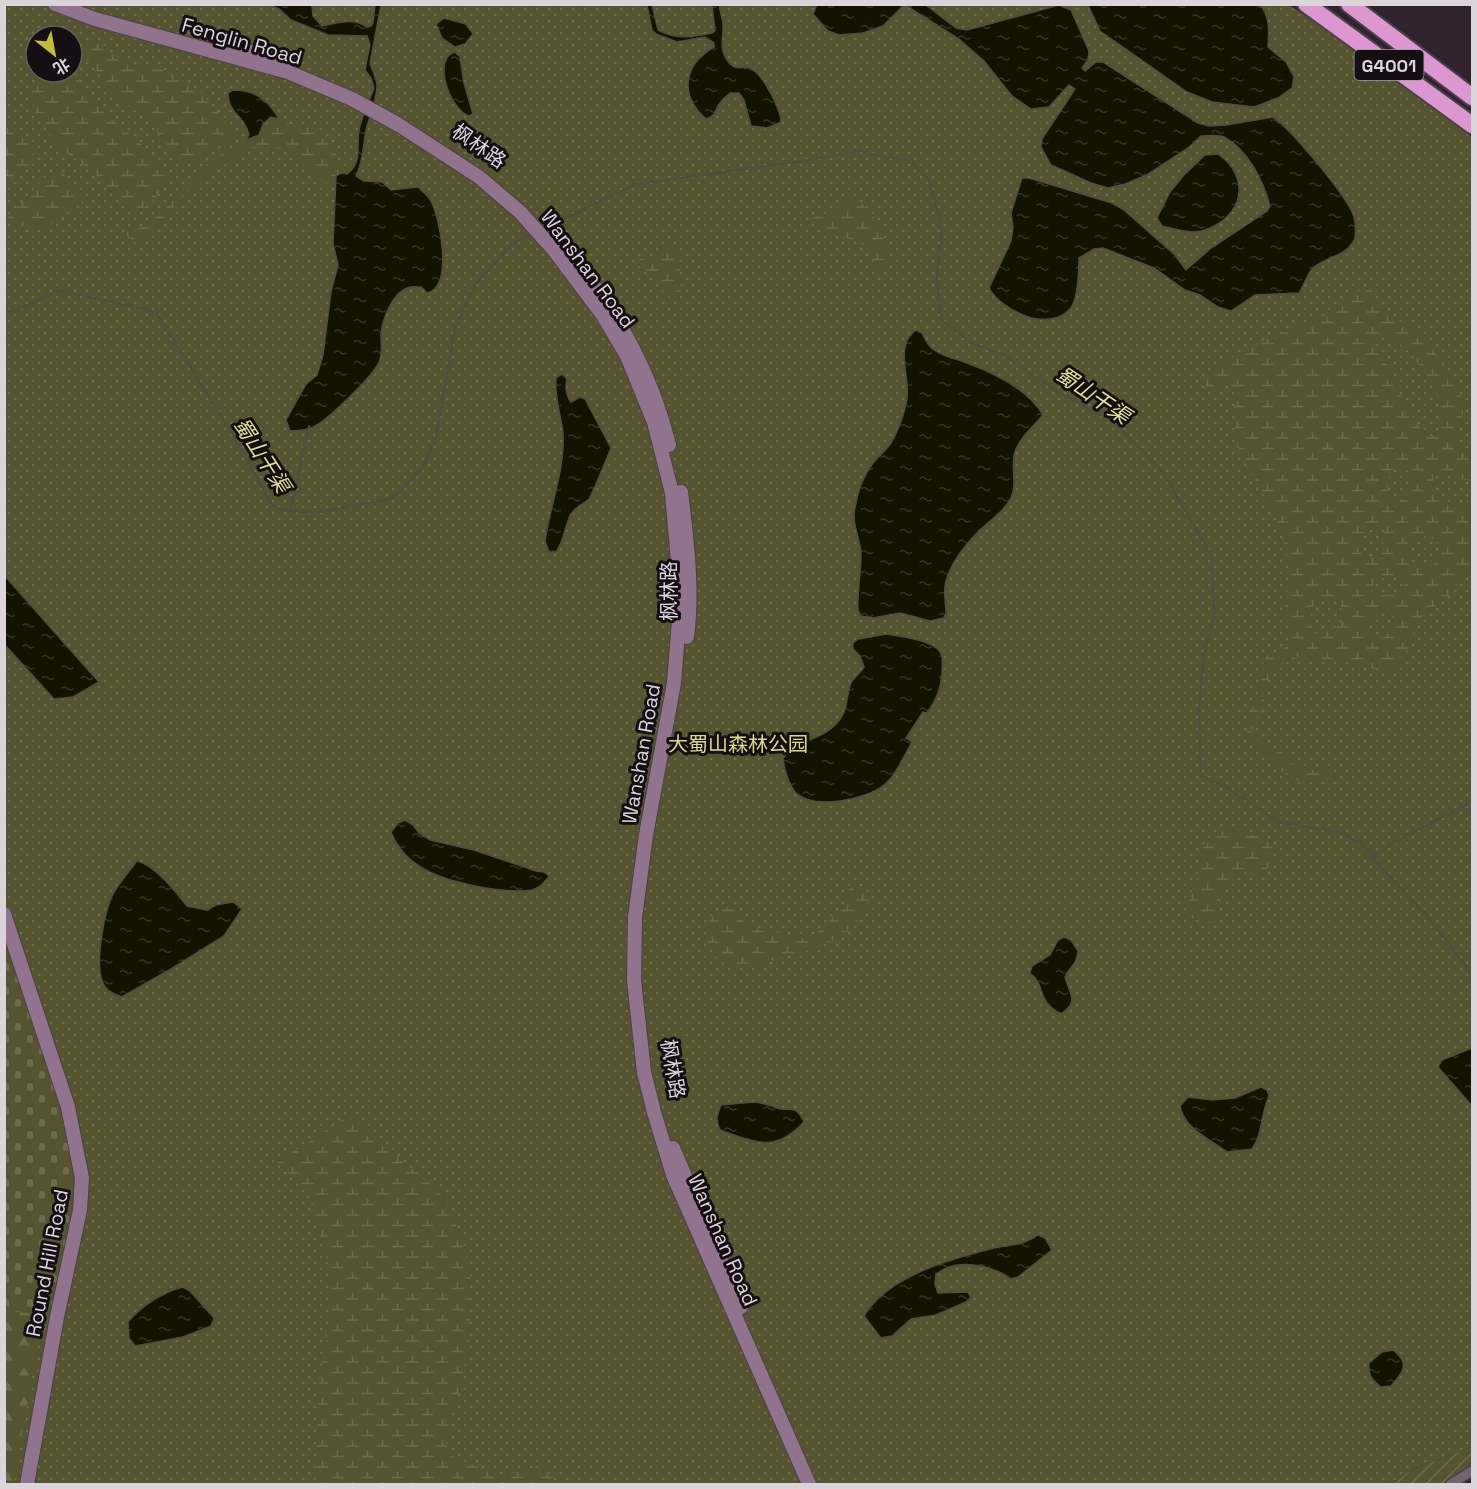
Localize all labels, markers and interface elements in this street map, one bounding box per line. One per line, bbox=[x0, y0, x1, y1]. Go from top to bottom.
street label: Fenglin Road bbox=[179, 11, 305, 71]
north arrow bbox=[24, 24, 84, 84]
road number: G4001 bbox=[1354, 50, 1424, 80]
text: 北 bbox=[49, 53, 74, 80]
street label: 枫林路 bbox=[447, 118, 511, 174]
street label: Wanshan Road bbox=[535, 205, 641, 333]
water label: 蜀山干渠 bbox=[1051, 360, 1138, 431]
water label: 蜀山干渠 bbox=[228, 412, 298, 500]
street label: 枫林路 bbox=[656, 561, 682, 621]
street label: Wanshan Road bbox=[616, 682, 666, 826]
park label: 大蜀山森林公园 bbox=[668, 731, 808, 757]
street label: 枫林路 bbox=[655, 1037, 691, 1101]
street label: Wanshan Road bbox=[682, 1170, 764, 1310]
street label: Round Hill Road bbox=[20, 1187, 74, 1339]

